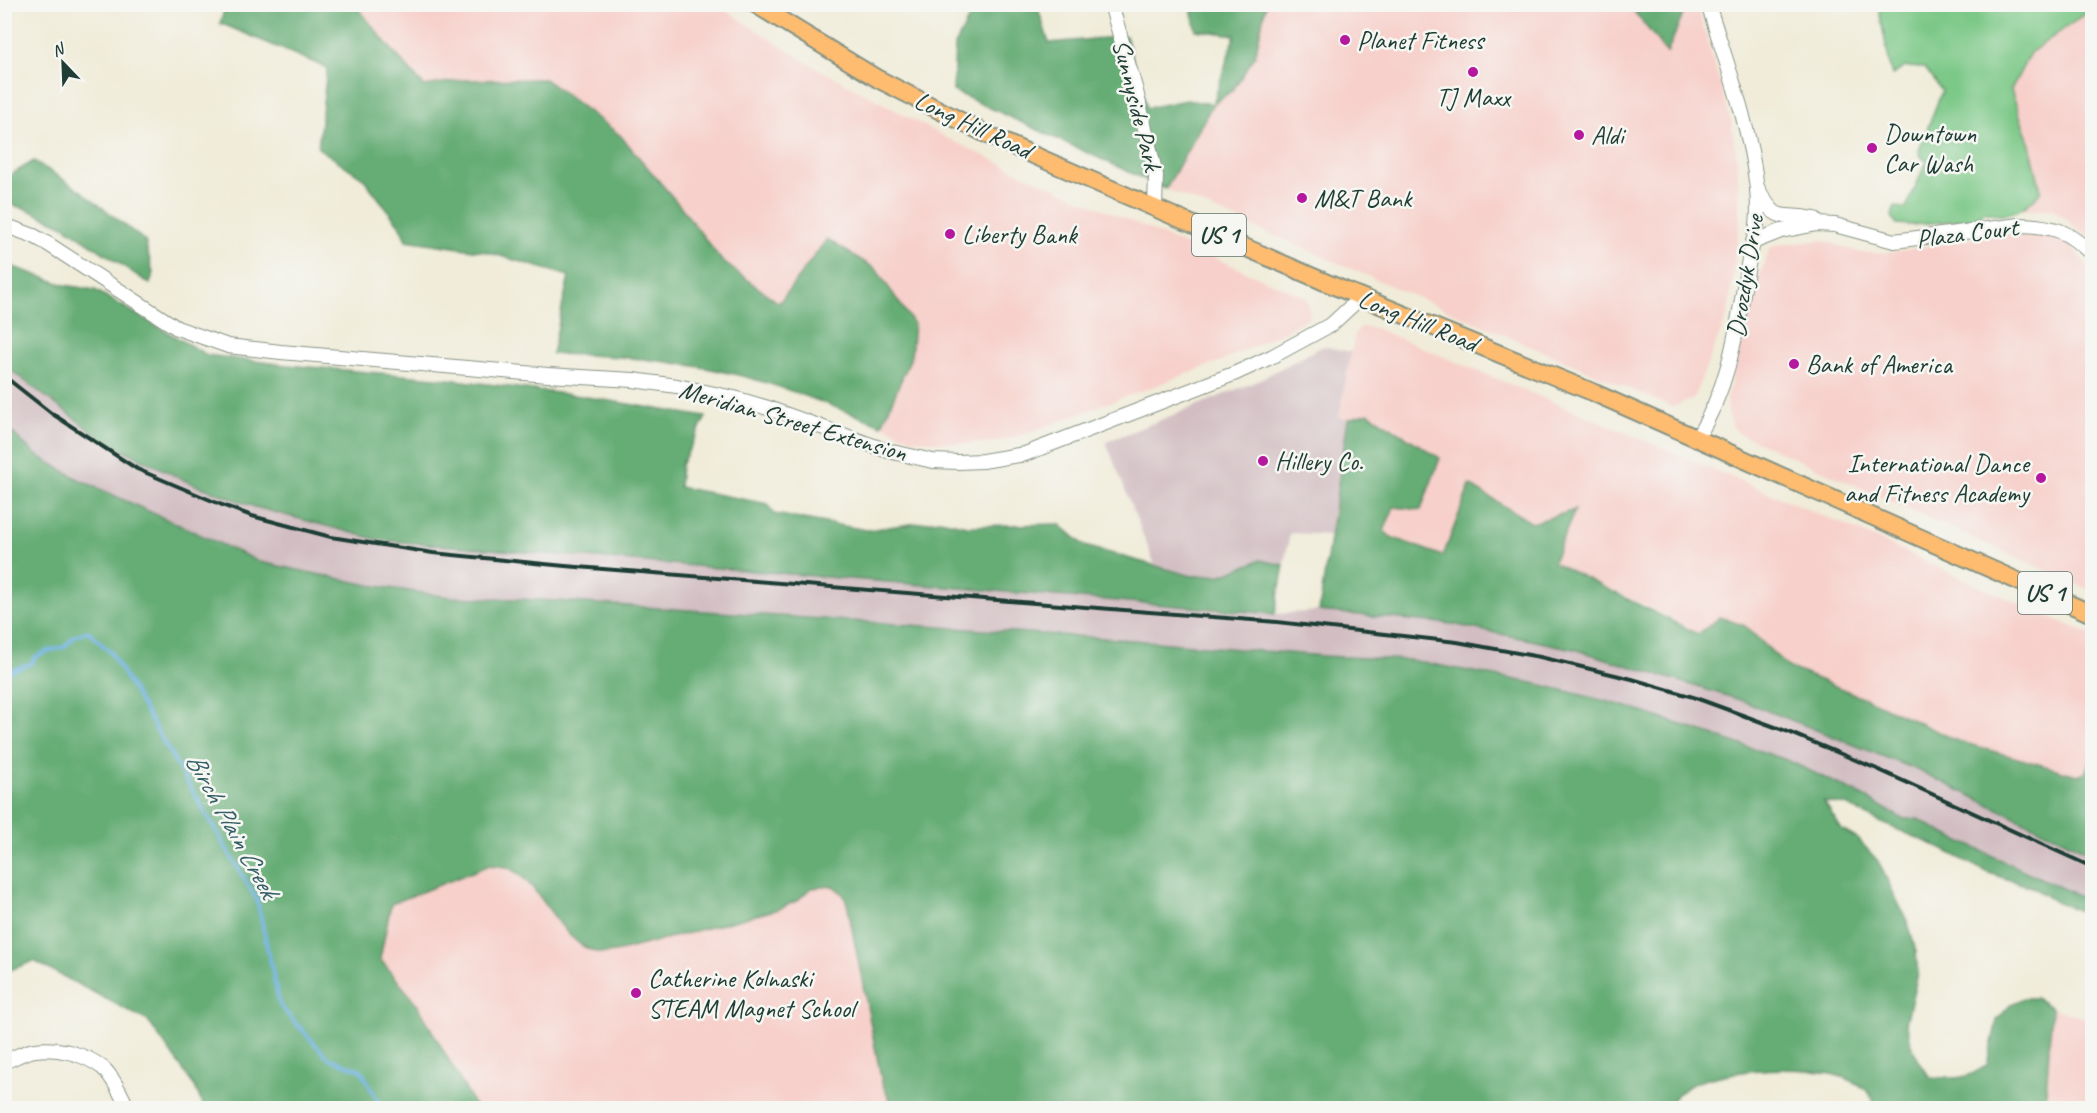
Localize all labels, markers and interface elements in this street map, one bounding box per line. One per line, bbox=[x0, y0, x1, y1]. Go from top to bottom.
place label: Planet Fitness bbox=[1357, 24, 1485, 57]
north arrow bbox=[33, 33, 93, 93]
marker: Planet Fitness bbox=[1338, 33, 1352, 47]
street label: Sunnyside Park bbox=[1105, 36, 1170, 176]
text: N bbox=[49, 38, 69, 61]
marker: TJ Maxx bbox=[1466, 65, 1480, 79]
place label: TJ Maxx bbox=[1436, 81, 1512, 114]
street label: Long Hill Road bbox=[909, 84, 1040, 168]
place label: Downtown Car Wash bbox=[1884, 117, 1977, 180]
place label: Aldi bbox=[1591, 119, 1627, 152]
marker: Aldi bbox=[1572, 128, 1586, 142]
marker: Downtown Car Wash bbox=[1865, 141, 1879, 155]
place label: M&T Bank bbox=[1314, 182, 1413, 215]
marker: M&T Bank bbox=[1295, 191, 1309, 205]
street label: Plaza Court bbox=[1914, 210, 2022, 256]
street label: Drozdyk Drive bbox=[1719, 211, 1771, 340]
road number: US 1 bbox=[1192, 214, 1246, 256]
place label: Liberty Bank bbox=[962, 218, 1079, 251]
marker: Liberty Bank bbox=[943, 227, 957, 241]
street label: Long Hill Road bbox=[1354, 282, 1486, 361]
place label: Bank of America bbox=[1806, 348, 1953, 381]
marker: Bank of America bbox=[1787, 357, 1801, 371]
street label: Meridian Street Extension bbox=[675, 373, 911, 469]
place label: Hillery Co. bbox=[1275, 445, 1364, 478]
place label: International Dance and Fitness Academy bbox=[1844, 447, 2032, 510]
marker: Hillery Co. bbox=[1256, 454, 1270, 468]
marker: International Dance and Fitness Academy bbox=[2034, 471, 2048, 485]
road number: US 1 bbox=[2018, 572, 2072, 614]
water label: Birch Plain Creek bbox=[178, 747, 288, 908]
place label: Catherine Kolnaski STEAM Magnet School bbox=[648, 962, 859, 1025]
marker: Catherine Kolnaski STEAM Magnet School bbox=[629, 986, 643, 1000]

